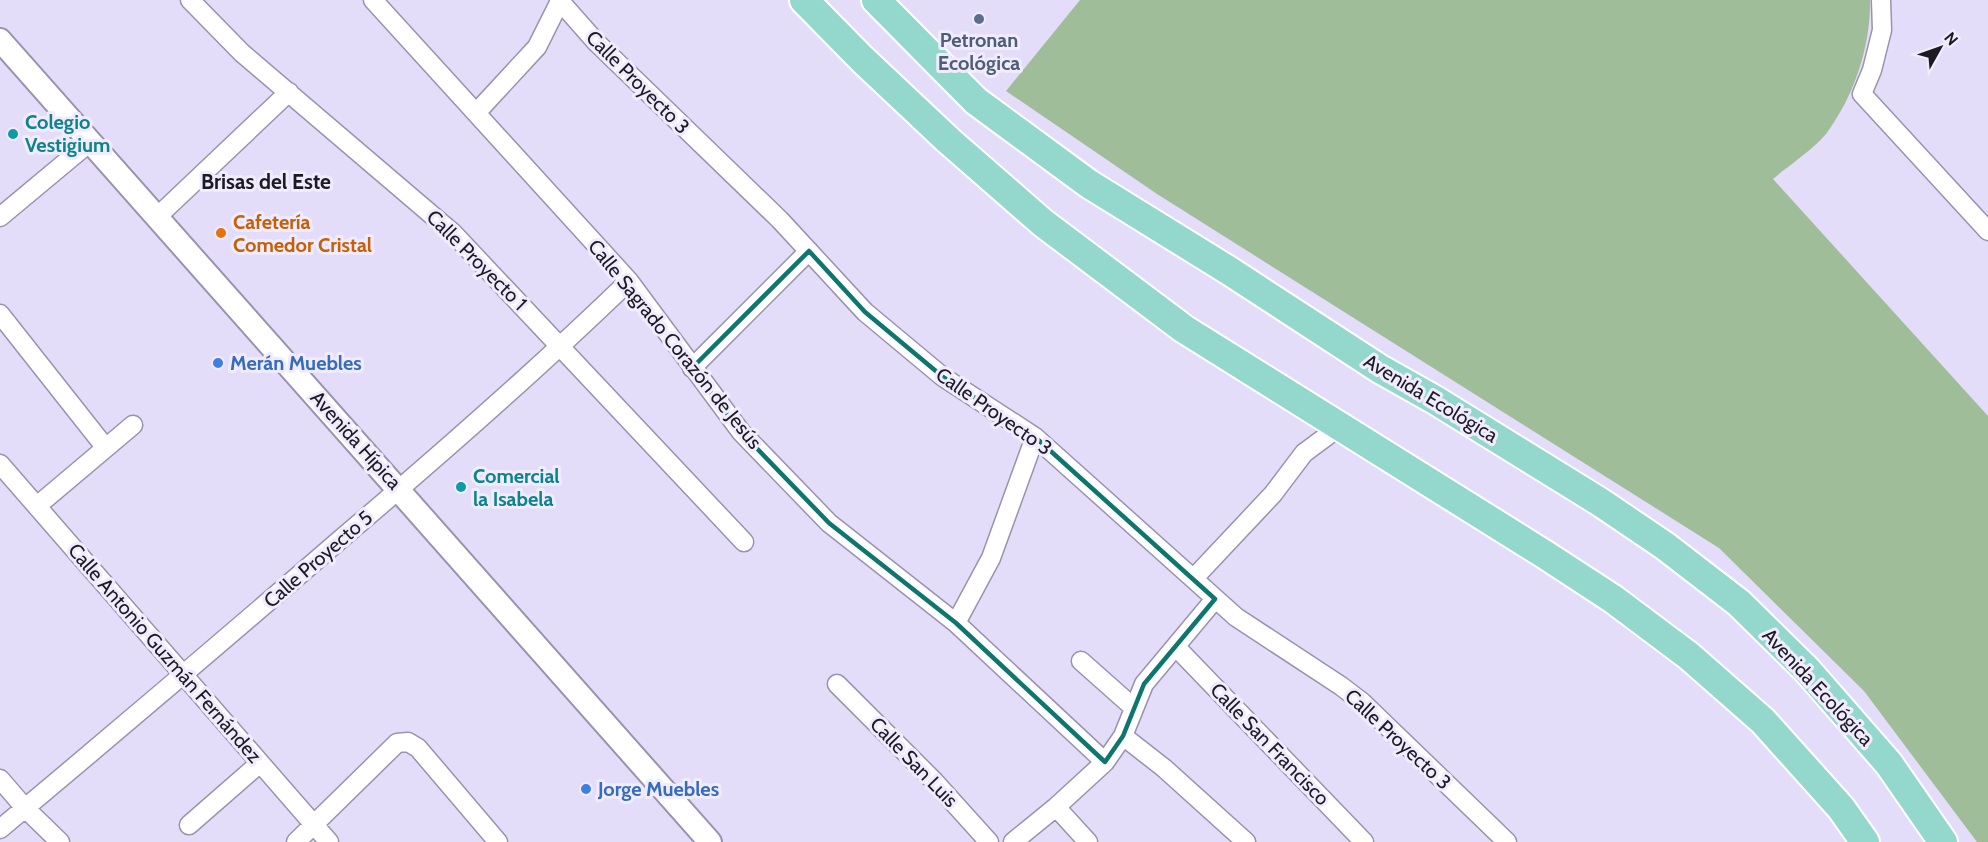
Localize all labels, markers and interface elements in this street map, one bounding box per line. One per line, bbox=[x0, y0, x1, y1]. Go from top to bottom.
marker: Petronan Ecológica bbox=[972, 12, 986, 26]
north arrow bbox=[1910, 18, 1970, 78]
street label: Calle Proyecto 3 bbox=[581, 25, 695, 139]
place label: Petronan Ecológica bbox=[938, 28, 1020, 75]
text: N bbox=[1940, 28, 1962, 49]
place label: Colegio Vestigium bbox=[25, 110, 111, 157]
marker: Colegio Vestigium bbox=[6, 127, 20, 141]
district label: Brisas del Este bbox=[201, 169, 331, 194]
street label: Calle Proyecto 1 bbox=[422, 205, 532, 315]
place label: Cafetería Comedor Cristal bbox=[233, 210, 372, 257]
marker: Cafetería Comedor Cristal bbox=[214, 226, 228, 240]
street label: Calle Sagrado Corazón de Jesús bbox=[583, 235, 767, 453]
street label: Avenida Ecológica bbox=[1360, 349, 1503, 448]
place label: Merán Muebles bbox=[230, 351, 362, 375]
marker: Merán Muebles bbox=[211, 356, 225, 370]
street label: Calle Proyecto 3 bbox=[931, 362, 1057, 460]
street label: Avenida Hípica bbox=[305, 386, 407, 495]
place label: Comercial la Isabela bbox=[473, 464, 560, 511]
marker: Comercial la Isabela bbox=[454, 480, 468, 494]
street label: Calle Proyecto 5 bbox=[259, 505, 377, 613]
street label: Calle Antonio Guzmán Fernández bbox=[63, 538, 267, 768]
street label: Avenida Ecológica bbox=[1757, 623, 1879, 751]
street label: Calle San Francisco bbox=[1205, 678, 1335, 810]
street label: Calle Proyecto 3 bbox=[1340, 684, 1456, 794]
street label: Calle San Luis bbox=[865, 712, 963, 812]
place label: Jorge Muebles bbox=[597, 777, 719, 801]
marker: Jorge Muebles bbox=[579, 782, 593, 796]

